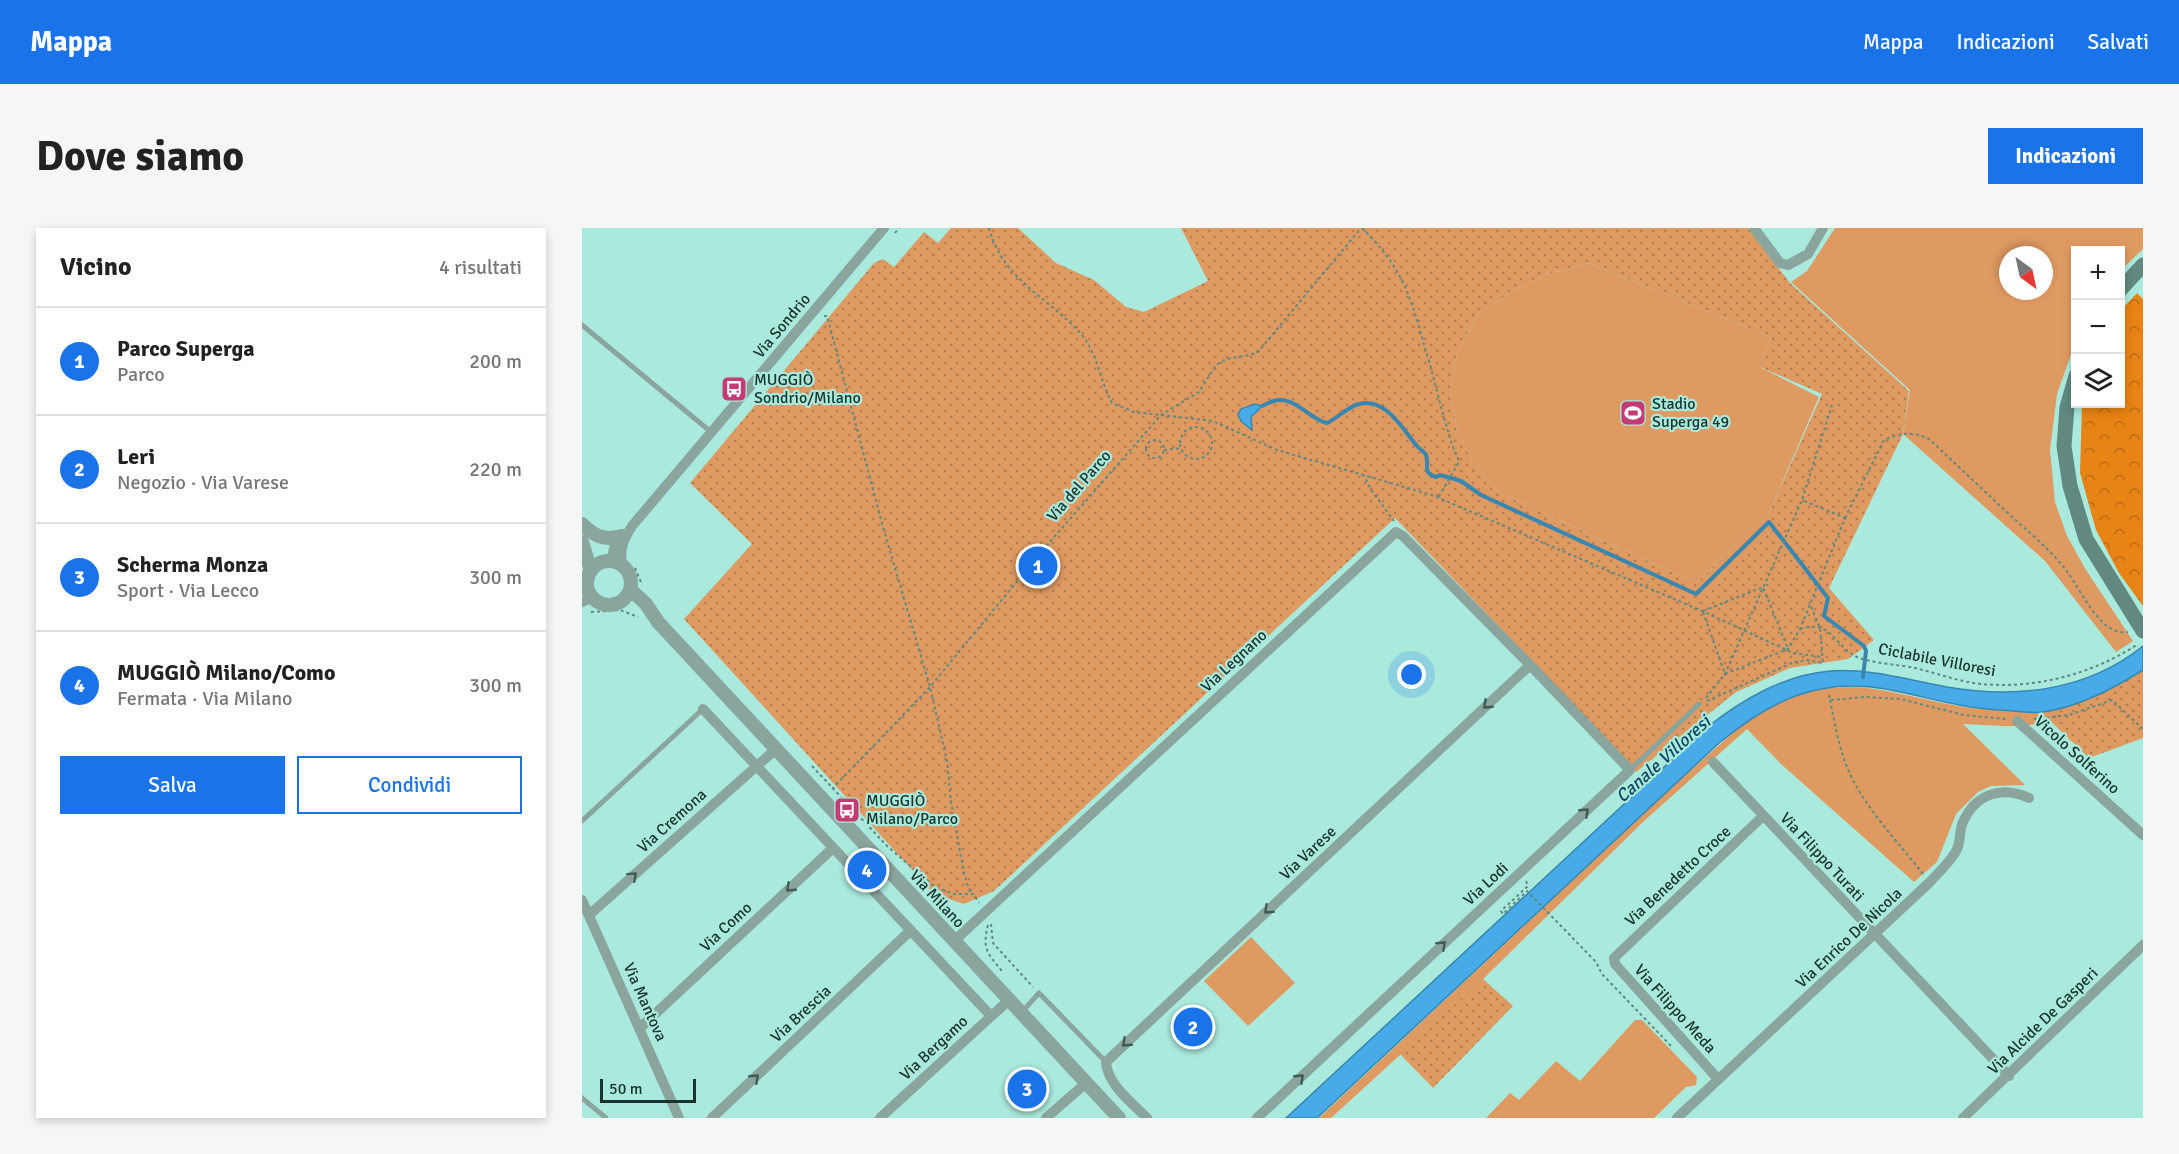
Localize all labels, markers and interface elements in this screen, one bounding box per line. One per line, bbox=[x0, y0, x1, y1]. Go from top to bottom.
text: Mappa bbox=[30, 25, 112, 59]
text: Mappa bbox=[1863, 29, 1924, 55]
text: Indicazioni bbox=[1957, 29, 2055, 55]
text: Salvati bbox=[2088, 29, 2149, 55]
button: Indicazioni bbox=[1988, 128, 2143, 184]
text: Dove siamo bbox=[36, 131, 244, 182]
north arrow bbox=[1999, 246, 2053, 300]
map controls bbox=[2071, 246, 2125, 408]
button: + bbox=[2071, 246, 2125, 300]
text: Vicino bbox=[60, 251, 132, 283]
text: 4 risultati bbox=[439, 255, 522, 280]
street label: Via Sondrio bbox=[749, 290, 815, 362]
button: − bbox=[2071, 300, 2125, 354]
text: Parco Superga bbox=[117, 335, 254, 362]
text: 1 bbox=[74, 349, 85, 374]
text: 200 m bbox=[469, 349, 522, 374]
button: layers bbox=[2071, 354, 2125, 408]
text: Parco bbox=[117, 362, 165, 387]
place label: MUGGIÒ Sondrio/Milano bbox=[754, 370, 861, 408]
bus stop icon: MUGGIÒ Sondrio/Milano bbox=[719, 374, 749, 404]
place label: Stadio Superga 49 bbox=[1652, 394, 1729, 432]
sports icon: Stadio Superga 49 bbox=[1618, 398, 1648, 428]
text: Leri bbox=[117, 443, 155, 470]
street label: Via del Parco bbox=[1043, 446, 1115, 526]
text: 2 bbox=[74, 457, 85, 482]
text: 220 m bbox=[469, 457, 522, 482]
text: Negozio · Via Varese bbox=[117, 470, 289, 495]
pin: 1 bbox=[1018, 544, 1058, 588]
text: Scherma Monza bbox=[117, 551, 268, 578]
text: 3 bbox=[74, 565, 85, 590]
text: 300 m bbox=[469, 565, 522, 590]
text: Sport · Via Lecco bbox=[117, 578, 259, 603]
street label: Via Legnano bbox=[1197, 625, 1271, 697]
street label: Ciclabile Villoresi bbox=[1877, 639, 1997, 681]
text: MUGGIÒ Milano/Como bbox=[117, 659, 335, 686]
your location bbox=[1397, 660, 1426, 689]
text: 4 bbox=[74, 673, 85, 698]
text: 300 m bbox=[469, 673, 522, 698]
text: Fermata · Via Milano bbox=[117, 686, 293, 711]
one-way arrow bbox=[1484, 698, 1494, 709]
water label: Canale Villoresi bbox=[1611, 709, 1716, 807]
street label: Vicolo Solferino bbox=[2030, 711, 2124, 799]
button: Salva bbox=[60, 756, 285, 814]
button: Condividi bbox=[297, 756, 522, 814]
street label: Via Cremona bbox=[633, 785, 711, 857]
place label: MUGGIÒ Milano/Parco bbox=[866, 791, 958, 829]
bus stop icon: MUGGIÒ Milano/Parco bbox=[832, 795, 862, 825]
one-way arrow bbox=[1578, 808, 1589, 819]
street label: Via Filippo Turati bbox=[1776, 808, 1868, 906]
street label: Via Varese bbox=[1275, 822, 1341, 884]
street label: Via Benedetto Croce bbox=[1621, 822, 1735, 930]
pin: 4 bbox=[848, 848, 886, 892]
street label: Via Lodi bbox=[1459, 858, 1513, 910]
street label: Via Milano bbox=[905, 866, 969, 932]
one-way arrow bbox=[626, 872, 636, 883]
one-way arrow bbox=[787, 881, 797, 892]
street label: Via Enrico De Nicola bbox=[1792, 883, 1906, 993]
street label: Via Como bbox=[696, 898, 756, 956]
one-way arrow bbox=[1265, 903, 1275, 914]
one-way arrow bbox=[1436, 941, 1446, 952]
street label: Via Mantova bbox=[619, 960, 671, 1044]
street label: Via Filippo Meda bbox=[1630, 960, 1720, 1058]
street label: Via Alcide De Gasperi bbox=[1984, 963, 2102, 1079]
street label: Via Brescia bbox=[767, 981, 835, 1047]
pin: 2 bbox=[1174, 1004, 1212, 1050]
street label: Via Bergamo bbox=[896, 1011, 972, 1085]
one-way arrow bbox=[1122, 1036, 1133, 1047]
pin: 3 bbox=[1008, 1066, 1046, 1112]
one-way arrow bbox=[748, 1074, 758, 1085]
one-way arrow bbox=[1293, 1074, 1304, 1085]
scale bar bbox=[600, 1076, 696, 1104]
text: 50 m bbox=[609, 1079, 643, 1099]

